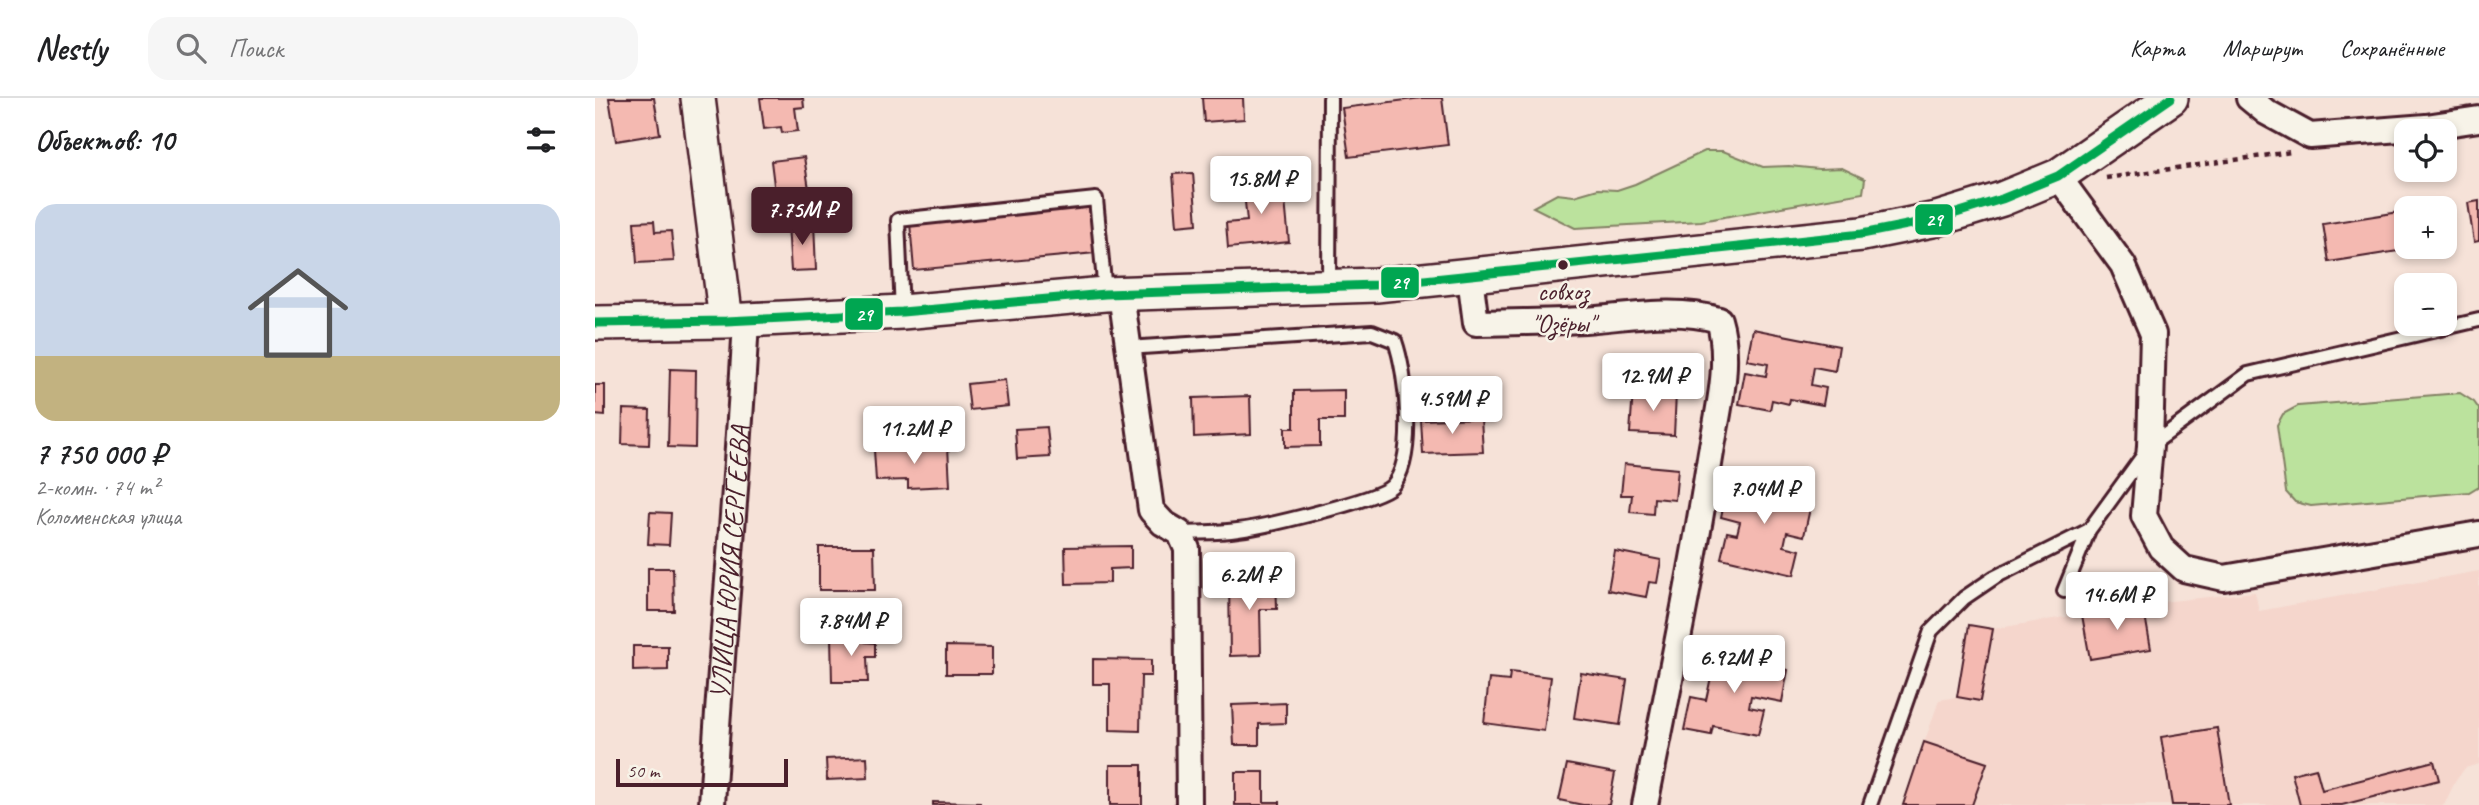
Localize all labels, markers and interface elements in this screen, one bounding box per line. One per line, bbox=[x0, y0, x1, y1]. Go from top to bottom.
search box bbox=[148, 17, 638, 80]
text: Nestly bbox=[35, 27, 106, 69]
icon: search bbox=[172, 29, 210, 67]
text: Поиск bbox=[228, 32, 283, 65]
text: Карта bbox=[2130, 33, 2185, 63]
text: Маршрут bbox=[2223, 33, 2302, 63]
text: Сохранённые bbox=[2340, 33, 2444, 63]
map controls bbox=[2394, 119, 2457, 336]
button: locate bbox=[2394, 119, 2457, 182]
text: Объектов: 10 bbox=[35, 121, 174, 159]
icon: filters bbox=[522, 121, 560, 159]
pin: 15.8M ₽ bbox=[1196, 156, 1326, 216]
text: 15.8M ₽ bbox=[1226, 164, 1296, 193]
pin: 7.75M ₽ bbox=[737, 188, 867, 247]
text: 7.75M ₽ bbox=[767, 195, 837, 224]
button: + bbox=[2394, 196, 2457, 259]
line badge: 29 bbox=[1914, 203, 1954, 236]
text: 29 bbox=[1926, 208, 1945, 232]
icon: home bbox=[235, 250, 361, 376]
marker: совхоз "Озёры" bbox=[1556, 258, 1570, 272]
line badge: 29 bbox=[1380, 266, 1420, 299]
text: 29 bbox=[1392, 271, 1411, 295]
button: − bbox=[2394, 273, 2457, 336]
place label: совхоз "Озёры" bbox=[1531, 275, 1599, 341]
line badge: 29 bbox=[844, 297, 884, 331]
text: 29 bbox=[856, 303, 875, 327]
pin: 12.9M ₽ bbox=[1588, 354, 1718, 413]
text: 12.9M ₽ bbox=[1618, 361, 1688, 390]
pin: 4.59M ₽ bbox=[1387, 376, 1517, 436]
text: 4.59M ₽ bbox=[1417, 384, 1487, 413]
pin: 11.2M ₽ bbox=[849, 406, 979, 466]
text: 11.2M ₽ bbox=[879, 414, 949, 443]
street label: УЛИЦА ЮРИЯ СЕРГЕЕВА bbox=[701, 423, 757, 700]
text: 7 750 000 ₽ bbox=[35, 435, 166, 473]
pin: 7.04M ₽ bbox=[1699, 466, 1829, 526]
text: 2-комн. · 74 m² bbox=[35, 473, 159, 502]
text: 7.04M ₽ bbox=[1729, 474, 1799, 503]
text: Коломенская улица bbox=[35, 502, 181, 531]
pin: 6.2M ₽ bbox=[1192, 552, 1306, 612]
text: 6.2M ₽ bbox=[1219, 560, 1279, 589]
pin: 14.6M ₽ bbox=[2052, 573, 2182, 632]
text: 14.6M ₽ bbox=[2082, 580, 2152, 609]
pin: 7.84M ₽ bbox=[786, 598, 916, 658]
text: 7.84M ₽ bbox=[816, 606, 886, 635]
pin: 6.92M ₽ bbox=[1669, 636, 1799, 695]
text: 6.92M ₽ bbox=[1699, 643, 1769, 672]
scale bar bbox=[616, 756, 787, 788]
text: 50 m bbox=[627, 759, 659, 783]

